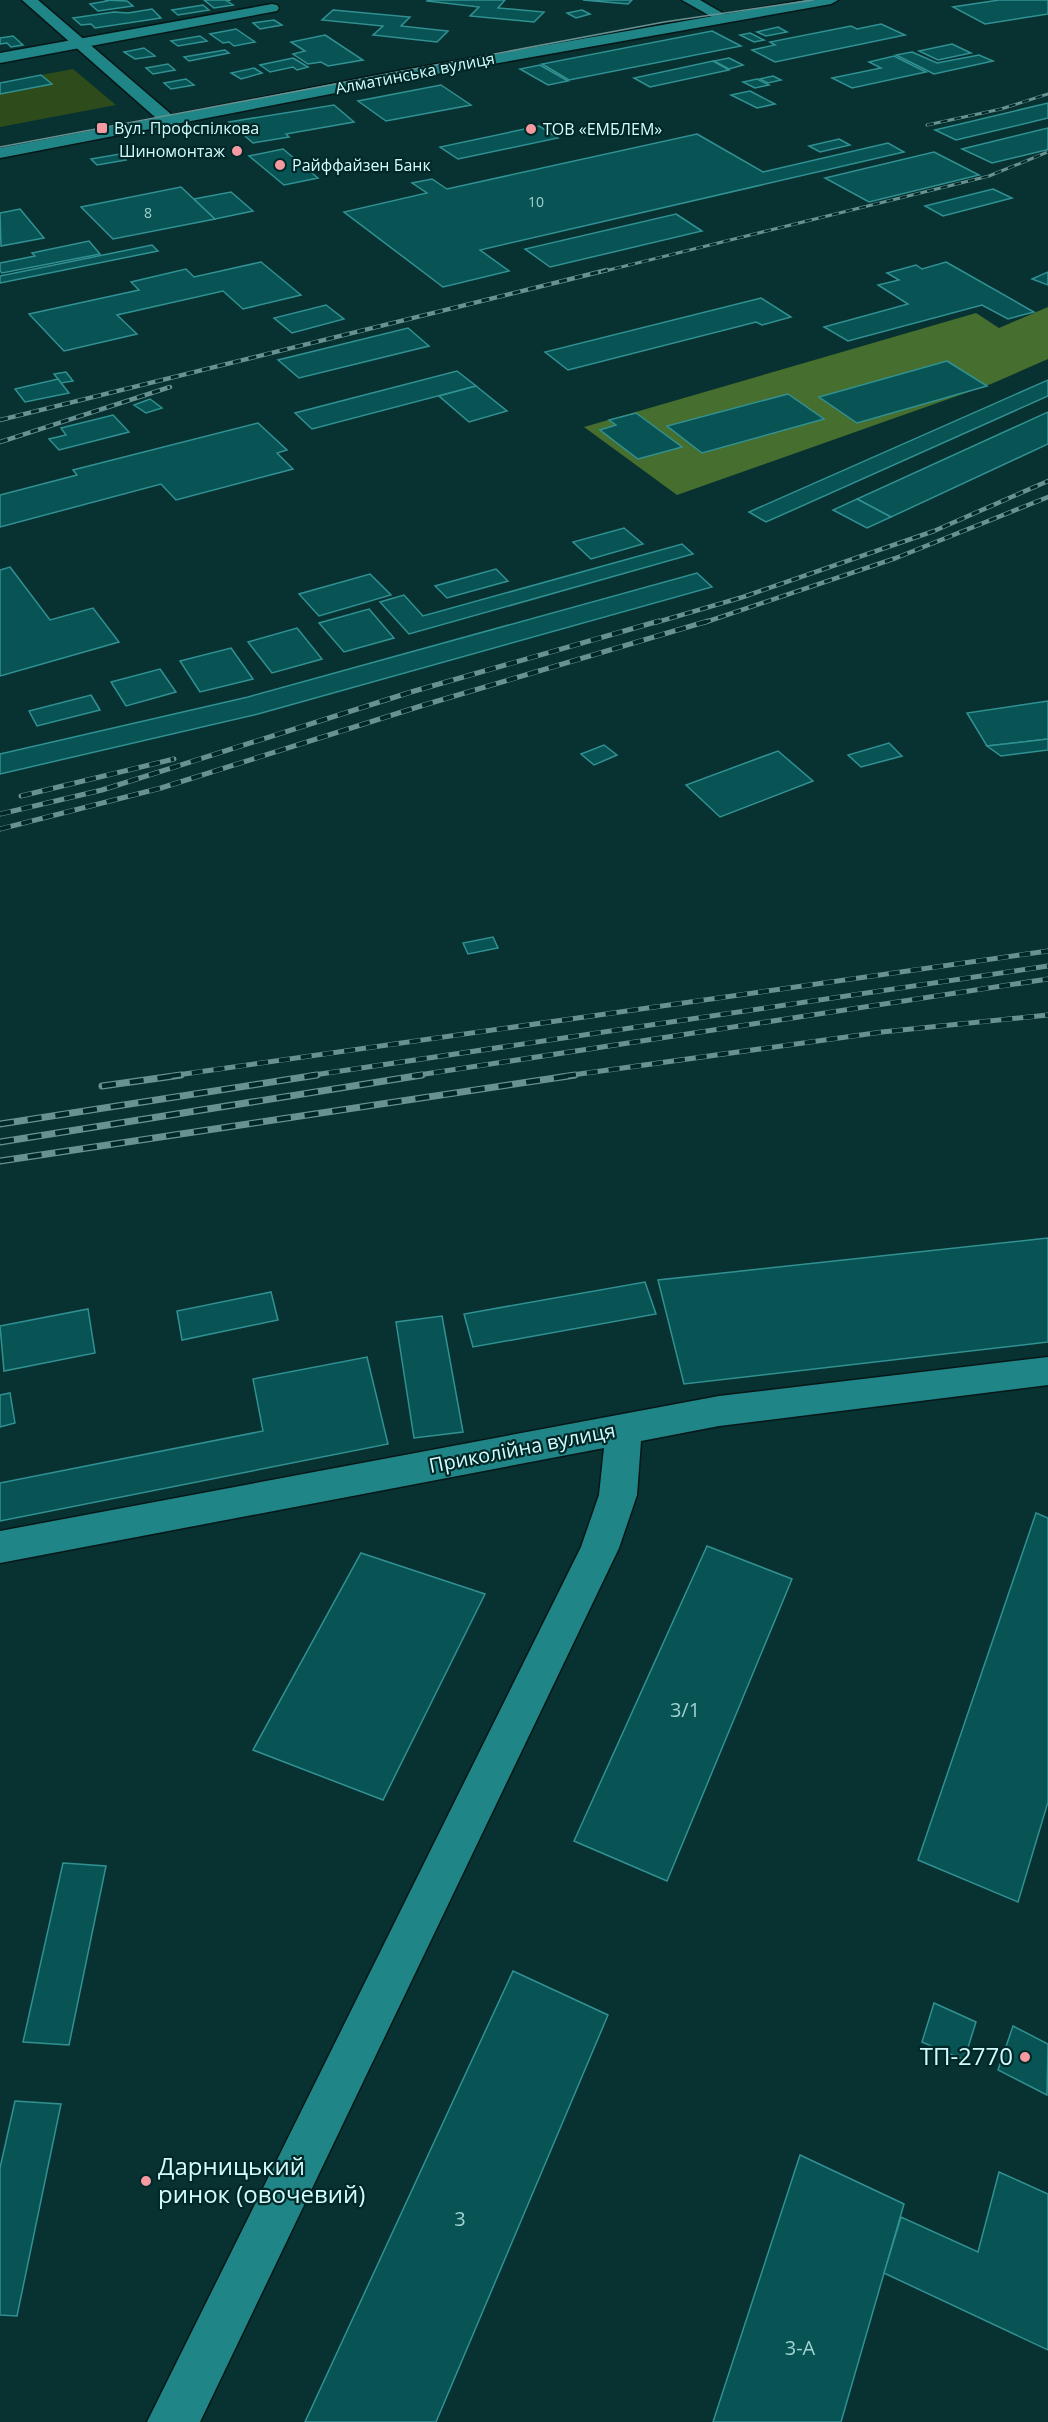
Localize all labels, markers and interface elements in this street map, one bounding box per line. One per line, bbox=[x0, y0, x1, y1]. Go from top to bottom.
street label: Алматинська вулиця bbox=[334, 47, 496, 99]
place label: Вул. Профспілкова bbox=[114, 117, 259, 139]
place label: ТОВ «ЕМБЛЕМ» bbox=[543, 118, 662, 140]
marker: Вул. Профспілкова bbox=[95, 121, 109, 135]
marker: ТОВ «ЕМБЛЕМ» bbox=[524, 122, 538, 136]
place label: Шиномонтаж bbox=[119, 140, 225, 162]
marker: Шиномонтаж bbox=[230, 144, 244, 158]
place label: Райффайзен Банк bbox=[292, 154, 431, 176]
marker: Райффайзен Банк bbox=[273, 158, 287, 172]
house number: 10 bbox=[528, 192, 544, 211]
house number: 8 bbox=[144, 203, 152, 222]
street label: Приколійна вулиця bbox=[426, 1416, 617, 1479]
house number: 3/1 bbox=[670, 1696, 700, 1723]
place label: ТП-2770 bbox=[920, 2039, 1013, 2072]
marker: ТП-2770 bbox=[1018, 2050, 1032, 2064]
place label: Дарницький ринок (овочевий) bbox=[158, 2149, 365, 2210]
marker: Дарницький ринок (овочевий) bbox=[139, 2174, 153, 2188]
house number: 3 bbox=[454, 2205, 466, 2232]
house number: 3-А bbox=[785, 2334, 816, 2361]

